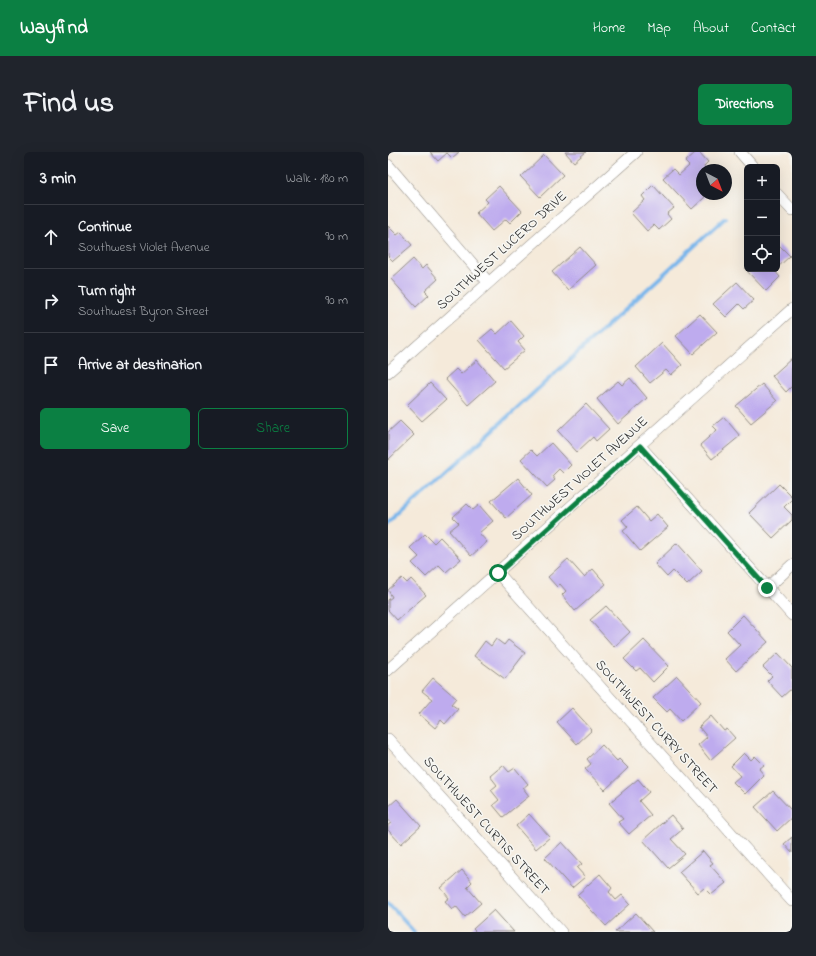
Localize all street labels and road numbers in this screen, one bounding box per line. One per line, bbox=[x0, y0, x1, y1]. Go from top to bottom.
street label: SOUTHWEST LUCERO DRIVE bbox=[432, 187, 572, 315]
street label: SOUTHWEST VIOLET AVENUE bbox=[507, 412, 653, 546]
street label: SOUTHWEST CURRY STREET bbox=[590, 655, 722, 799]
street label: SOUTHWEST CURTIS STREET bbox=[418, 752, 554, 900]

